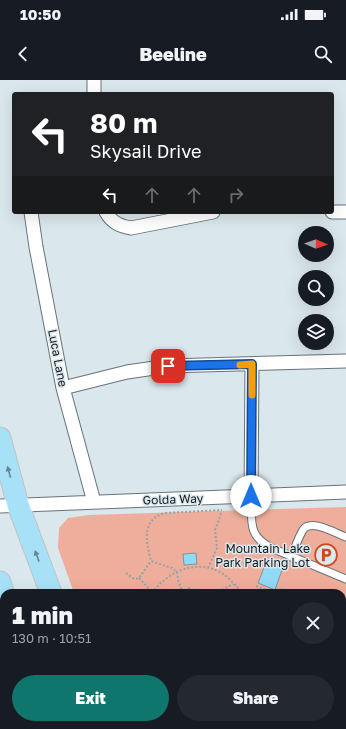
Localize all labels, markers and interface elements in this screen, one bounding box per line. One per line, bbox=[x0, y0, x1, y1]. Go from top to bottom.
text: 10:50 bbox=[20, 5, 61, 23]
icon: back bbox=[12, 43, 34, 65]
text: Beeline bbox=[139, 43, 207, 65]
icon: search bbox=[312, 43, 334, 65]
text: 80 m bbox=[90, 106, 158, 139]
icon: left bbox=[24, 108, 76, 160]
text: Skysail Drive bbox=[90, 140, 201, 162]
icon: left bbox=[99, 184, 121, 206]
icon: ahead bbox=[141, 184, 163, 206]
icon: ahead bbox=[183, 184, 205, 206]
icon: right bbox=[225, 184, 247, 206]
north arrow bbox=[298, 226, 334, 262]
map controls bbox=[298, 226, 334, 350]
button: search bbox=[298, 270, 334, 306]
button: layers bbox=[298, 314, 334, 350]
street label: Luca Lane bbox=[45, 328, 71, 388]
pin bbox=[151, 349, 185, 383]
icon: arrive bbox=[157, 355, 179, 377]
one-way arrow bbox=[6, 465, 12, 477]
position arrow bbox=[230, 475, 272, 517]
street label: Golda Way bbox=[142, 490, 204, 508]
place label: Mountain Lake Park Parking Lot bbox=[215, 541, 310, 570]
parking icon: Mountain Lake Park Parking Lot bbox=[313, 542, 339, 568]
one-way arrow bbox=[34, 550, 40, 562]
text: 1 min bbox=[12, 600, 73, 629]
button: close bbox=[292, 602, 334, 644]
text: 130 m · 10:51 bbox=[12, 630, 91, 646]
button: Exit bbox=[12, 675, 169, 721]
button: Share bbox=[177, 675, 334, 721]

